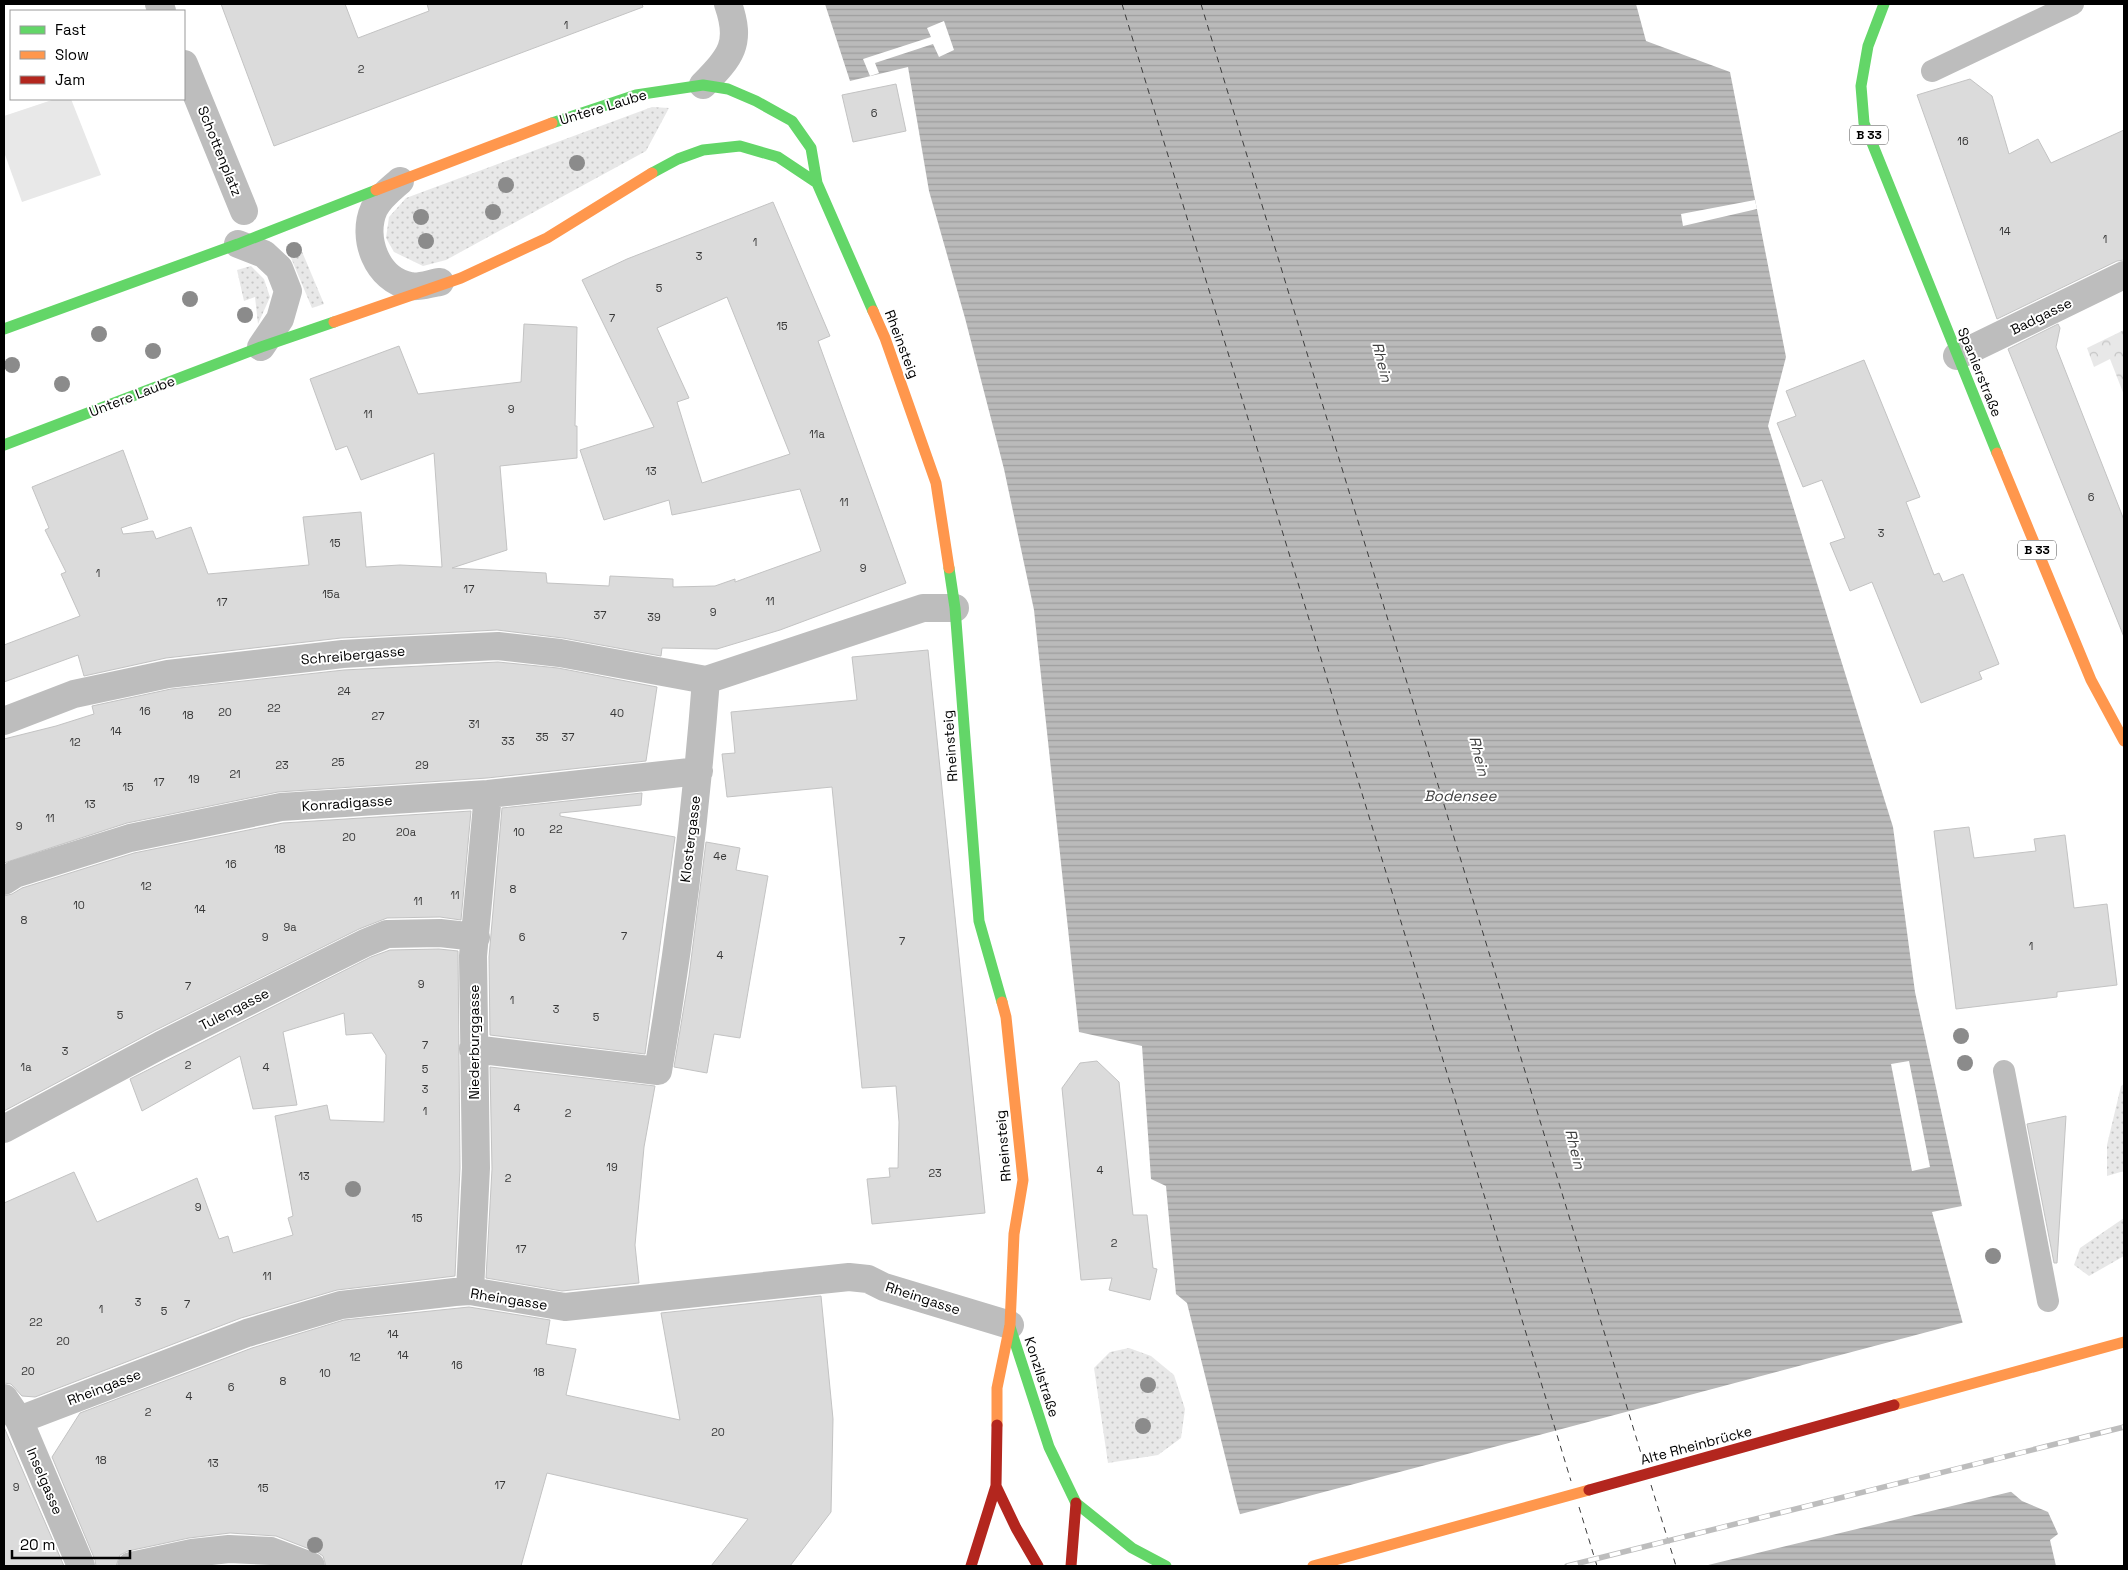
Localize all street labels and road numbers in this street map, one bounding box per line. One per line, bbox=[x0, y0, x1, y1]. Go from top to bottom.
street label: Untere Laube bbox=[557, 85, 649, 129]
street label: Schottenplatz bbox=[194, 103, 246, 199]
road number: B 33 bbox=[1850, 126, 1888, 144]
street label: Badgasse bbox=[2007, 293, 2075, 339]
street label: Rheinsteig bbox=[881, 307, 923, 381]
street label: Spanierstraße bbox=[1954, 325, 2006, 419]
street label: Untere Laube bbox=[87, 371, 177, 421]
road number: B 33 bbox=[2018, 540, 2056, 560]
street label: Schreibergasse bbox=[300, 641, 406, 669]
street label: Rheinsteig bbox=[939, 710, 961, 782]
street label: Konradigasse bbox=[301, 791, 393, 815]
street label: Klostergasse bbox=[676, 795, 704, 883]
street label: Tulengasse bbox=[196, 984, 272, 1034]
street label: Niederburggasse bbox=[465, 984, 483, 1100]
street label: Rheinsteig bbox=[991, 1109, 1015, 1183]
street label: Rheingasse bbox=[883, 1277, 963, 1319]
street label: Rheingasse bbox=[469, 1284, 549, 1314]
street label: Konzilstraße bbox=[1021, 1335, 1063, 1419]
street label: Rheingasse bbox=[64, 1365, 144, 1409]
street label: Alte Rheinbrücke bbox=[1638, 1421, 1754, 1469]
street label: Inselgasse bbox=[23, 1445, 67, 1517]

